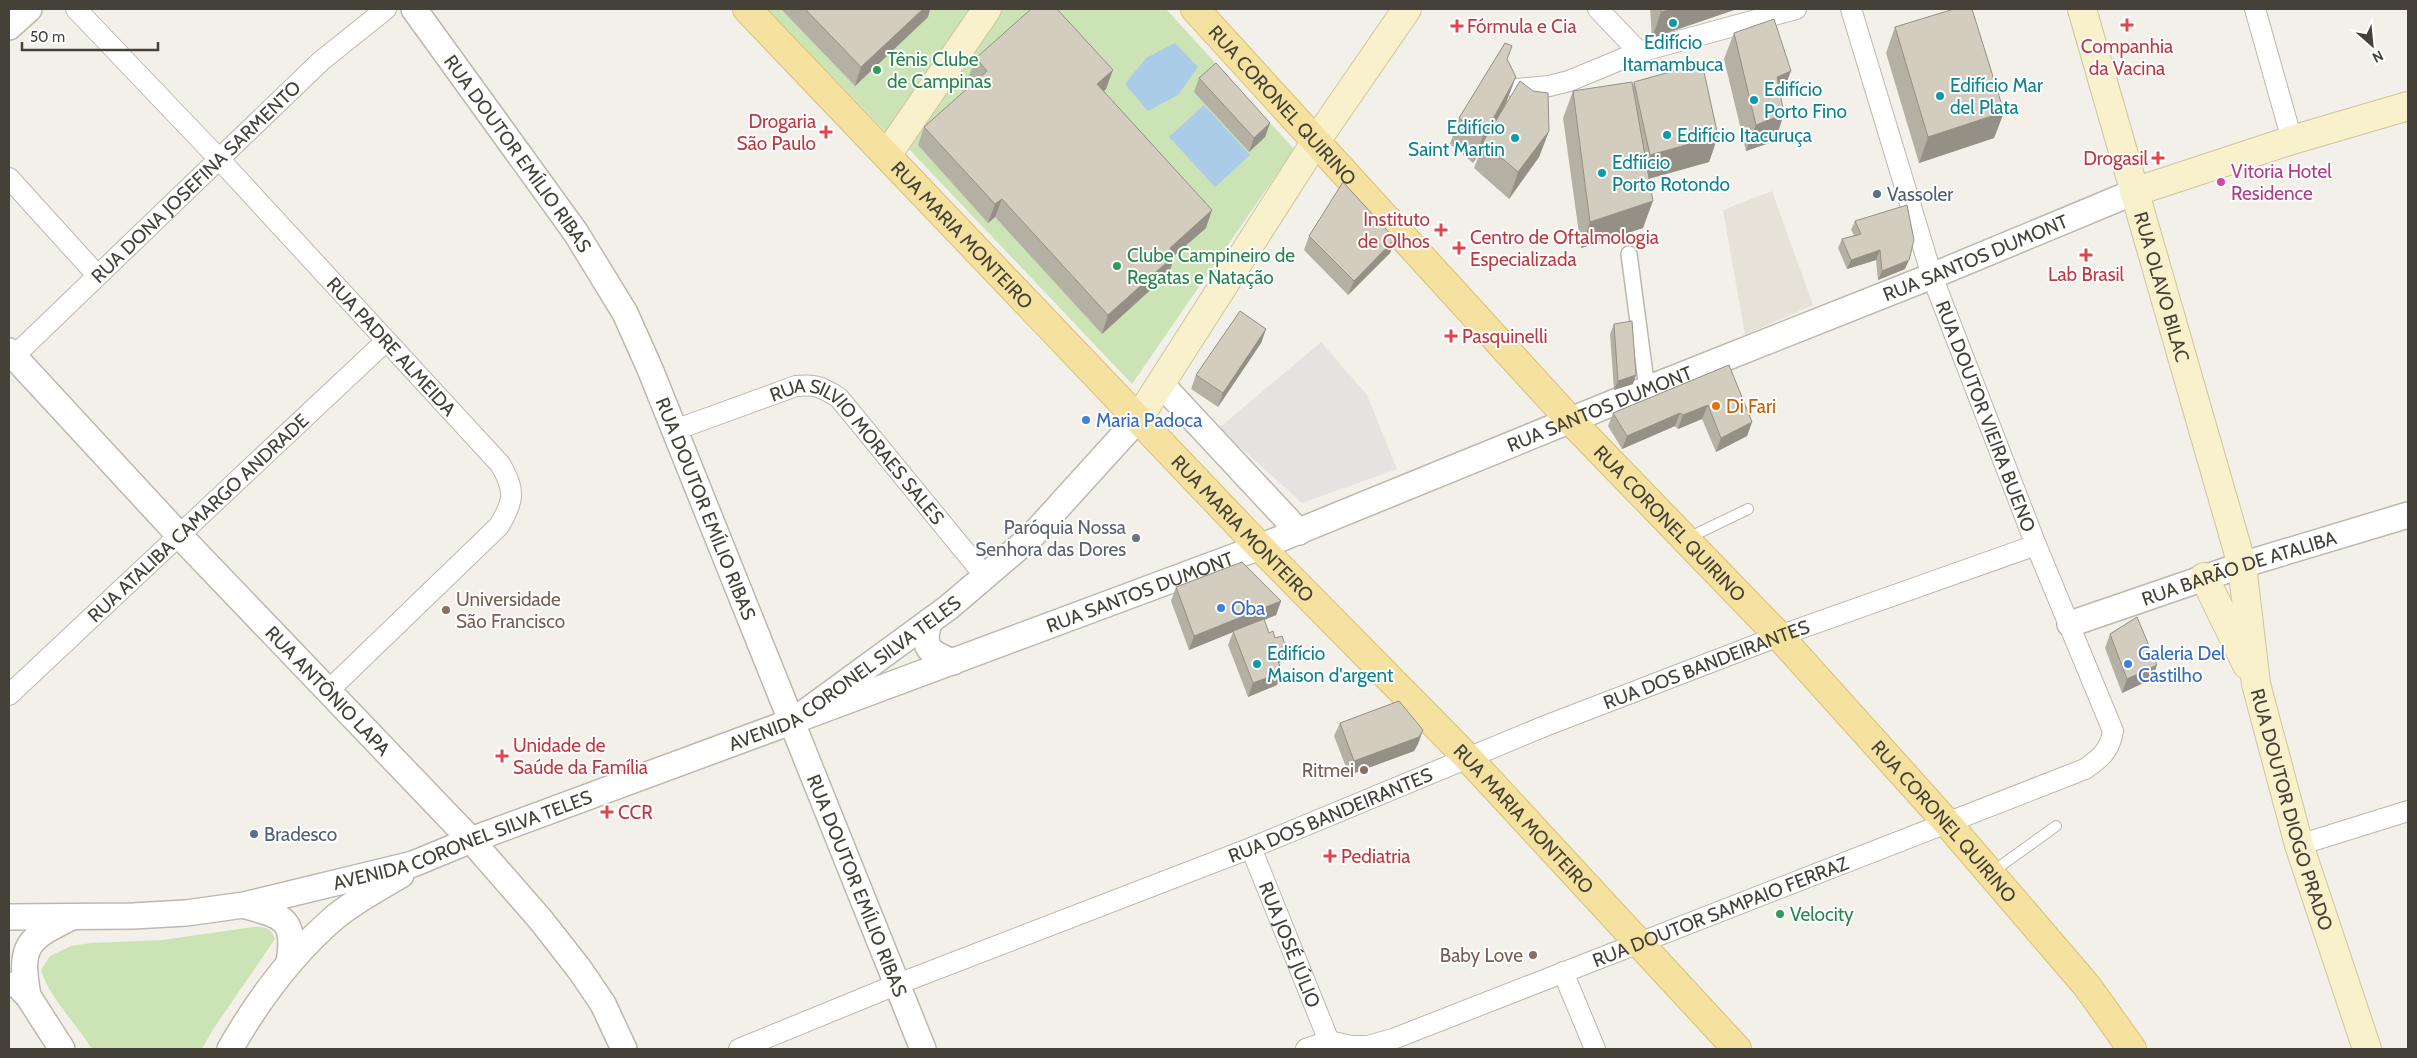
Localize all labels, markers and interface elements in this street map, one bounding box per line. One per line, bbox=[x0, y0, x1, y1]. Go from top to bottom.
place label: Fórmula e Cia bbox=[1467, 15, 1577, 38]
marker: Edifício Itamambuca bbox=[1667, 17, 1679, 29]
marker: Companhia da Vacina bbox=[2120, 18, 2134, 32]
scale bar bbox=[22, 20, 159, 52]
marker: Fórmula e Cia bbox=[1451, 20, 1463, 32]
north arrow bbox=[2347, 20, 2397, 70]
street label: RUA CORONEL QUIRINO bbox=[1203, 21, 1361, 190]
text: 50 m bbox=[30, 28, 65, 46]
place label: Edifício Itamambuca bbox=[1623, 31, 1723, 76]
place label: Companhia da Vacina bbox=[2081, 35, 2173, 80]
text: N bbox=[2369, 46, 2386, 67]
place label: Tênis Clube de Campinas bbox=[887, 48, 991, 93]
street label: RUA DOUTOR EMÍLIO RIBAS bbox=[439, 50, 596, 257]
marker: Tênis Clube de Campinas bbox=[871, 64, 883, 76]
place label: Edifício Mar del Plata bbox=[1950, 74, 2043, 119]
street label: RUA DONA JOSEFINA SARMENTO bbox=[86, 76, 306, 288]
place label: Edifício Porto Fino bbox=[1764, 78, 1847, 123]
marker: Edifício Mar del Plata bbox=[1934, 90, 1946, 102]
marker: Edifício Porto Fino bbox=[1748, 94, 1760, 106]
place label: Drogaria São Paulo bbox=[737, 110, 816, 155]
place label: Edifício Saint Martin bbox=[1408, 116, 1505, 161]
place label: Edifício Itacuruça bbox=[1677, 124, 1812, 147]
marker: Drogaria São Paulo bbox=[820, 126, 832, 138]
marker: Edifício Itacuruça bbox=[1661, 129, 1673, 141]
marker: Edifício Saint Martin bbox=[1509, 132, 1521, 144]
place label: Drogasil bbox=[2083, 147, 2149, 170]
place label: Edfiício Porto Rotondo bbox=[1612, 151, 1730, 196]
marker: Drogasil bbox=[2152, 152, 2164, 164]
street label: RUA MARIA MONTEIRO bbox=[886, 156, 1038, 314]
place label: Vitoria Hotel Residence bbox=[2231, 160, 2332, 205]
marker: Edfiício Porto Rotondo bbox=[1596, 167, 1608, 179]
marker: Vitoria Hotel Residence bbox=[2215, 176, 2227, 188]
place label: Vassoler bbox=[1887, 183, 1953, 206]
marker: Vassoler bbox=[1871, 188, 1883, 200]
place label: Instituto de Olhos bbox=[1358, 208, 1430, 253]
street label: RUA OLAVO BILAC bbox=[2129, 209, 2194, 365]
street label: RUA SANTOS DUMONT bbox=[1880, 210, 2071, 306]
marker: Instituto de Olhos bbox=[1434, 223, 1448, 237]
place label: Centro de Oftalmologia Especializada bbox=[1470, 226, 1659, 271]
marker: Centro de Oftalmologia Especializada bbox=[1452, 241, 1466, 255]
place label: Clube Campineiro de Regatas e Natação bbox=[1127, 244, 1295, 289]
marker: Lab Brasil bbox=[2080, 249, 2092, 261]
marker: Clube Campineiro de Regatas e Natação bbox=[1111, 260, 1123, 272]
place label: Lab Brasil bbox=[2048, 263, 2125, 286]
street label: RUA PADRE ALMEIDA bbox=[322, 273, 461, 421]
street label: RUA DOUTOR VIEIRA BUENO bbox=[1931, 297, 2040, 535]
place label: Pasquinelli bbox=[1462, 325, 1548, 348]
marker: Pasquinelli bbox=[1444, 329, 1458, 343]
street label: RUA SANTOS DUMONT bbox=[1504, 361, 1696, 457]
street label: RUA SILVIO MORAES SALES bbox=[767, 374, 949, 529]
street label: RUA DOUTOR EMÍLIO RIBAS bbox=[651, 394, 761, 623]
place label: Di Fari bbox=[1726, 395, 1776, 418]
marker: Di Fari bbox=[1710, 400, 1722, 412]
street label: RUA ATALIBA CAMARGO ANDRADE bbox=[83, 409, 313, 627]
place label: Maria Padoca bbox=[1096, 409, 1202, 432]
marker: Maria Padoca bbox=[1080, 414, 1092, 426]
street label: RUA CORONEL QUIRINO bbox=[1589, 441, 1750, 606]
street label: RUA MARIA MONTEIRO bbox=[1166, 450, 1319, 607]
place label: Paróquia Nossa Senhora das Dores bbox=[975, 516, 1126, 561]
street label: RUA BARÃO DE ATALIBA bbox=[2139, 526, 2339, 611]
marker: Paróquia Nossa Senhora das Dores bbox=[1130, 532, 1142, 544]
street label: RUA SANTOS DUMONT bbox=[1043, 547, 1237, 638]
place label: Universidade São Francisco bbox=[456, 588, 565, 633]
street label: AVENIDA CORONEL SILVA TELES bbox=[725, 591, 966, 756]
place label: Oba bbox=[1231, 597, 1265, 620]
marker: Oba bbox=[1215, 602, 1227, 614]
marker: Universidade São Francisco bbox=[440, 604, 452, 616]
street label: RUA DOS BANDEIRANTES bbox=[1600, 615, 1813, 715]
street label: RUA ANTÔNIO LAPA bbox=[260, 621, 395, 761]
place label: Edifício Maison d'argent bbox=[1267, 642, 1394, 687]
place label: Galeria Del Castilho bbox=[2138, 642, 2226, 687]
marker: Edifício Maison d'argent bbox=[1251, 658, 1263, 670]
marker: Galeria Del Castilho bbox=[2122, 658, 2134, 670]
street label: RUA DOUTOR DIOGO PRADO bbox=[2246, 686, 2338, 934]
place label: Unidade de Saúde da Família bbox=[513, 734, 648, 779]
street label: RUA CORONEL QUIRINO bbox=[1866, 736, 2021, 907]
street label: RUA MARIA MONTEIRO bbox=[1449, 739, 1598, 898]
marker: Unidade de Saúde da Família bbox=[495, 749, 509, 763]
place label: Ritmei bbox=[1302, 759, 1354, 782]
street label: RUA DOS BANDEIRANTES bbox=[1225, 763, 1436, 868]
marker: Ritmei bbox=[1358, 764, 1370, 776]
street label: RUA DOUTOR EMÍLIO RIBAS bbox=[802, 771, 912, 1000]
street label: AVENIDA CORONEL SILVA TELES bbox=[331, 785, 595, 895]
place label: CCR bbox=[618, 801, 653, 824]
marker: CCR bbox=[600, 805, 614, 819]
place label: Bradesco bbox=[264, 823, 337, 846]
marker: Bradesco bbox=[248, 828, 260, 840]
place label: Pediatria bbox=[1341, 845, 1410, 868]
marker: Pediatria bbox=[1323, 849, 1337, 863]
street label: RUA DOUTOR SAMPAIO FERRAZ bbox=[1589, 851, 1852, 972]
street label: RUA JOSÉ JÚLIO bbox=[1254, 878, 1325, 1011]
place label: Velocity bbox=[1790, 903, 1854, 926]
marker: Velocity bbox=[1774, 908, 1786, 920]
place label: Baby Love bbox=[1440, 944, 1523, 967]
marker: Baby Love bbox=[1527, 949, 1539, 961]

